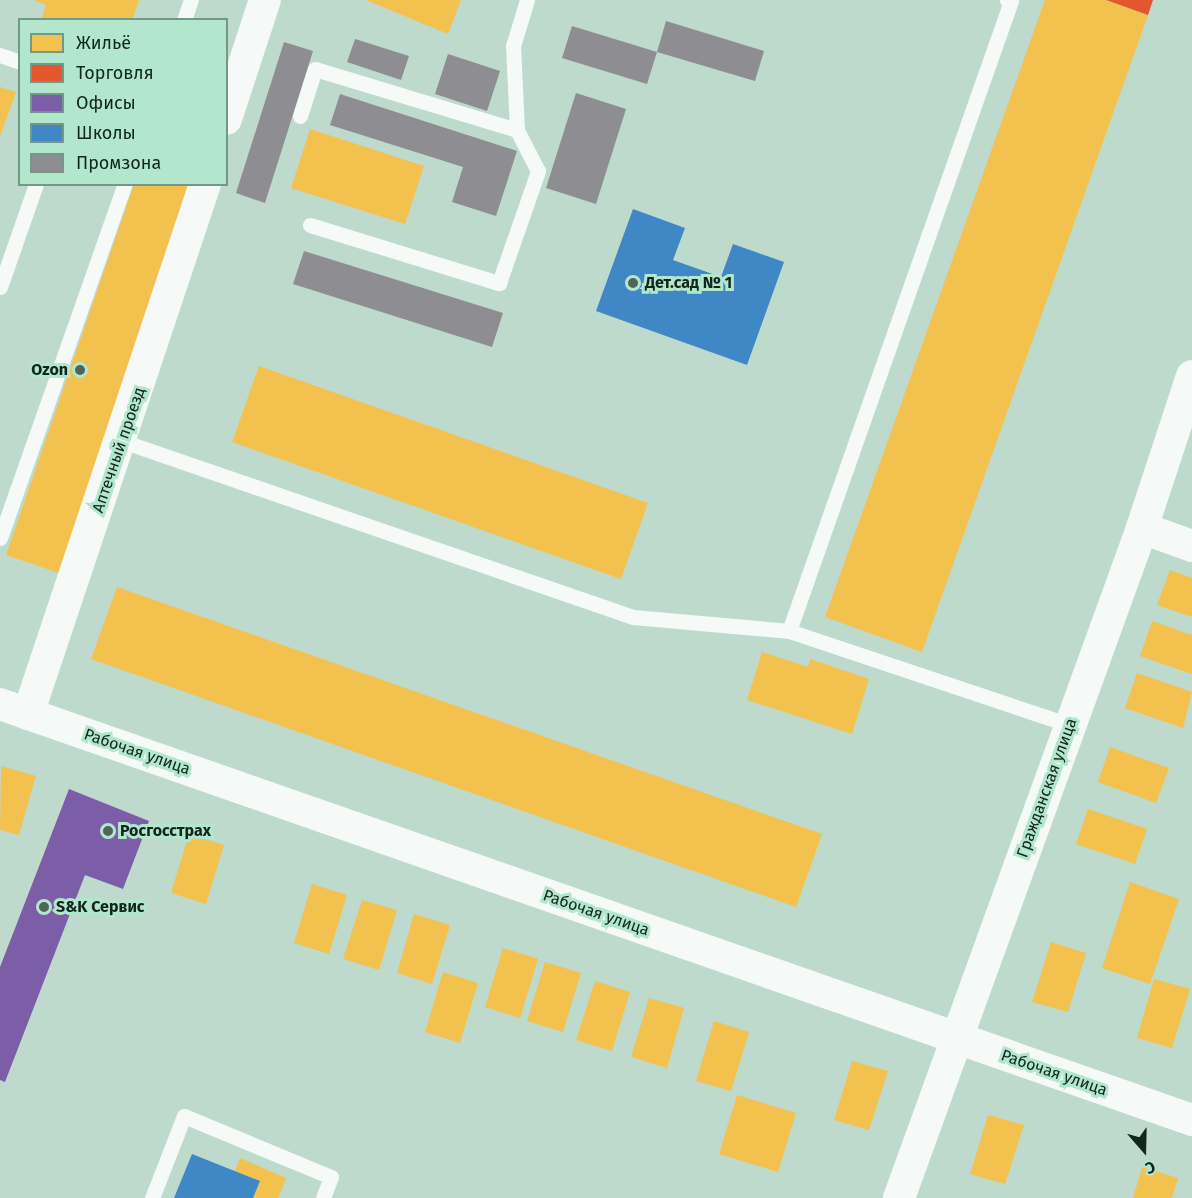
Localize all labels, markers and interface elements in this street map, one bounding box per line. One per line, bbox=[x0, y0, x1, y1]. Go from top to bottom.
legend bbox=[18, 18, 228, 186]
text: Жильё bbox=[76, 32, 131, 54]
text: Торговля bbox=[76, 62, 154, 84]
text: Офисы bbox=[76, 92, 136, 114]
text: Школы bbox=[76, 122, 136, 144]
text: Промзона bbox=[76, 152, 161, 174]
place label: Дет.сад № 1 bbox=[645, 273, 732, 293]
marker: Дет.сад № 1 bbox=[626, 276, 640, 290]
place label: Ozon bbox=[31, 360, 68, 380]
marker: Ozon bbox=[73, 363, 87, 377]
street label: Аптечный проезд bbox=[89, 385, 149, 515]
street label: Гражданская улица bbox=[1013, 716, 1081, 860]
street label: Рабочая улица bbox=[81, 725, 193, 779]
place label: Росгосстрах bbox=[120, 821, 211, 841]
marker: Росгосстрах bbox=[101, 824, 115, 838]
street label: Рабочая улица bbox=[540, 886, 652, 940]
place label: S&K Сервис bbox=[56, 897, 145, 917]
marker: S&K Сервис bbox=[37, 900, 51, 914]
street label: Рабочая улица bbox=[998, 1046, 1110, 1100]
north arrow bbox=[1114, 1120, 1174, 1180]
text: С bbox=[1143, 1157, 1158, 1178]

